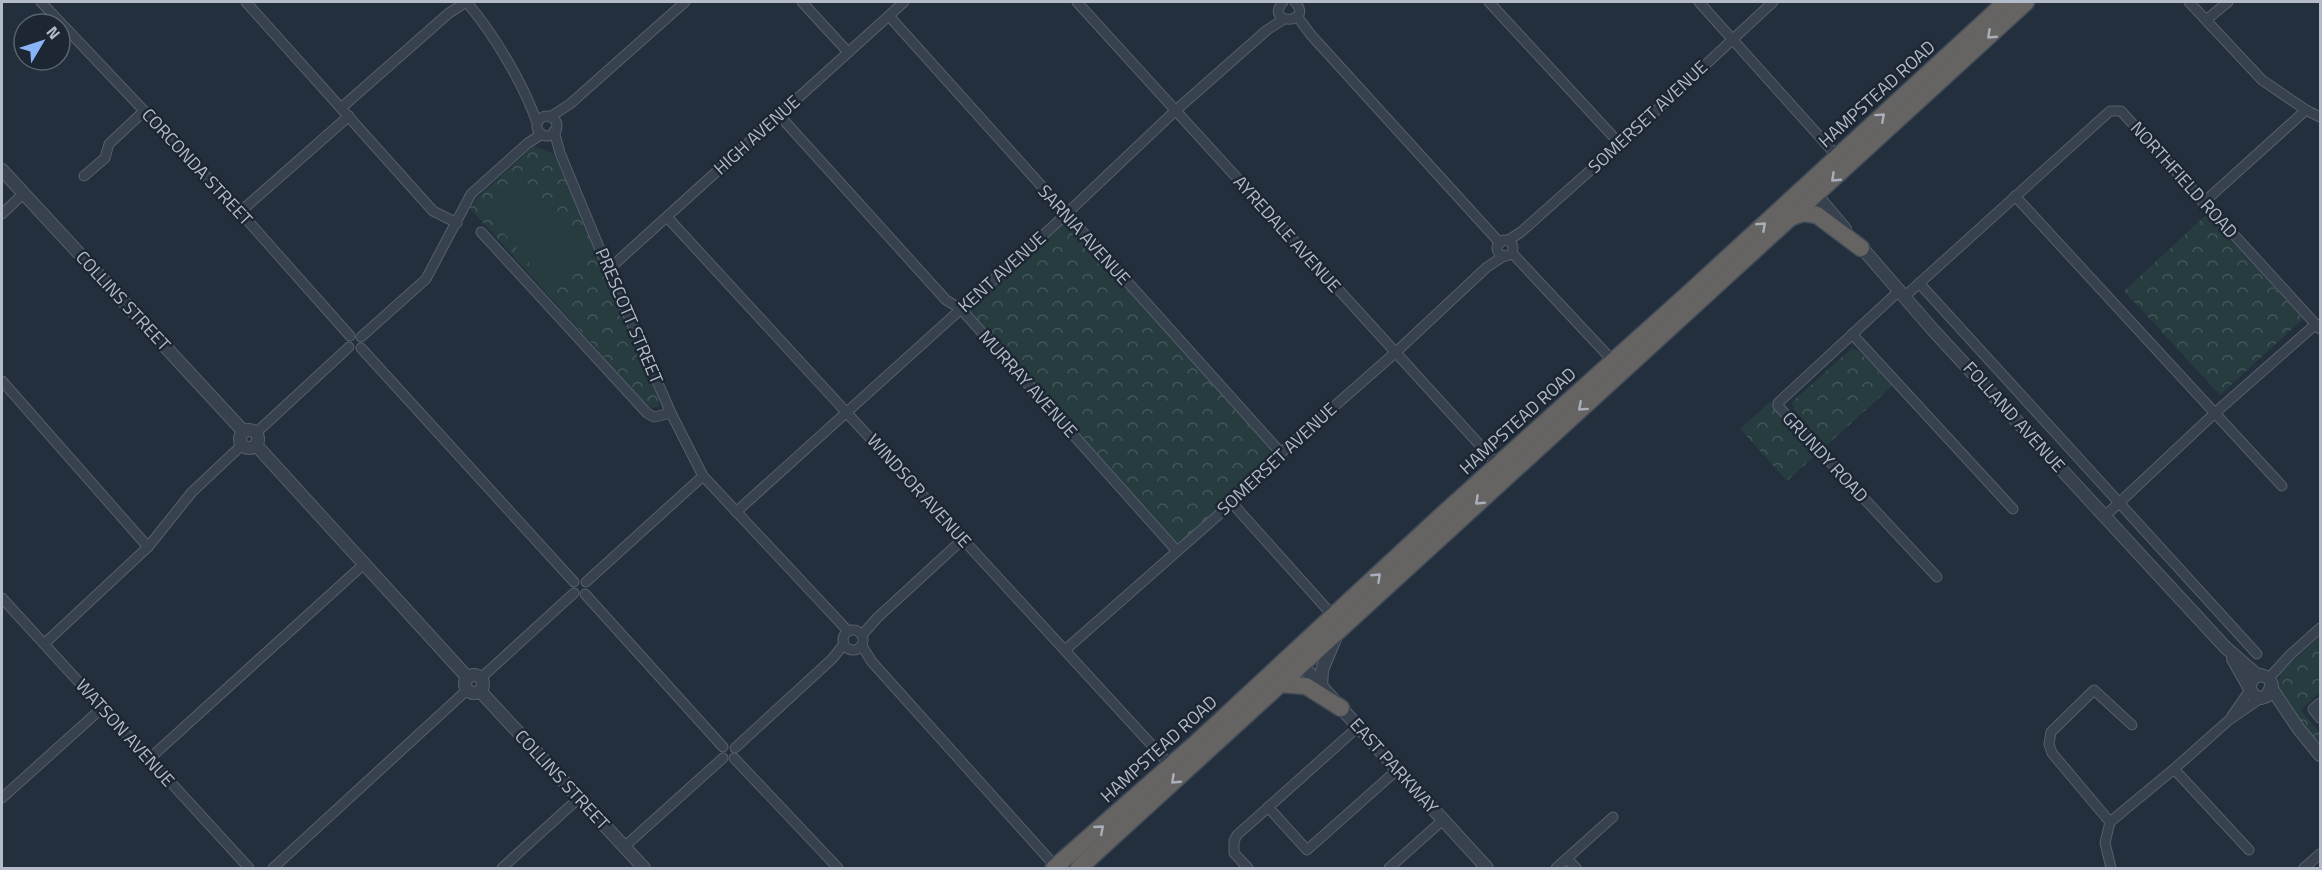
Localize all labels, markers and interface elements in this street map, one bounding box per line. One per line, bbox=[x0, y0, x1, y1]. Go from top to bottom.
north arrow bbox=[12, 12, 72, 72]
text: N bbox=[41, 21, 66, 44]
one-way arrow bbox=[1987, 27, 1998, 38]
street label: HAMPSTEAD ROAD bbox=[1812, 34, 1941, 154]
street label: SOMERSET AVENUE bbox=[1582, 54, 1714, 179]
street label: HIGH AVENUE bbox=[707, 88, 806, 181]
street label: CORCONDA STREET bbox=[136, 102, 259, 232]
one-way arrow bbox=[1874, 113, 1884, 124]
street label: NORTHFIELD ROAD bbox=[2124, 115, 2244, 244]
street label: AYREDALE AVENUE bbox=[1227, 169, 1347, 298]
one-way arrow bbox=[1831, 171, 1842, 182]
street label: SARNIA AVENUE bbox=[1032, 178, 1137, 291]
one-way arrow bbox=[1755, 222, 1766, 233]
street label: KENT AVENUE bbox=[952, 225, 1052, 319]
street label: COLLINS STREET bbox=[70, 244, 177, 357]
street label: PRESCOTT STREET bbox=[589, 244, 670, 388]
street label: MURRAY AVENUE bbox=[973, 324, 1084, 444]
street label: FOLLAND AVENUE bbox=[1957, 355, 2072, 478]
street label: HAMPSTEAD ROAD bbox=[1453, 361, 1582, 481]
street label: SOMERSET AVENUE bbox=[1211, 396, 1343, 521]
one-way arrow bbox=[1579, 400, 1589, 411]
street label: GRUNDY ROAD bbox=[1776, 405, 1875, 508]
street label: WINDSOR AVENUE bbox=[861, 428, 978, 554]
one-way arrow bbox=[1476, 494, 1486, 505]
one-way arrow bbox=[1370, 573, 1380, 584]
street label: WATSON AVENUE bbox=[69, 673, 181, 793]
street label: HAMPSTEAD ROAD bbox=[1094, 689, 1223, 809]
street label: EAST PARKWAY bbox=[1344, 712, 1445, 820]
street label: COLLINS STREET bbox=[509, 723, 616, 836]
one-way arrow bbox=[1171, 773, 1181, 784]
one-way arrow bbox=[1093, 825, 1104, 836]

